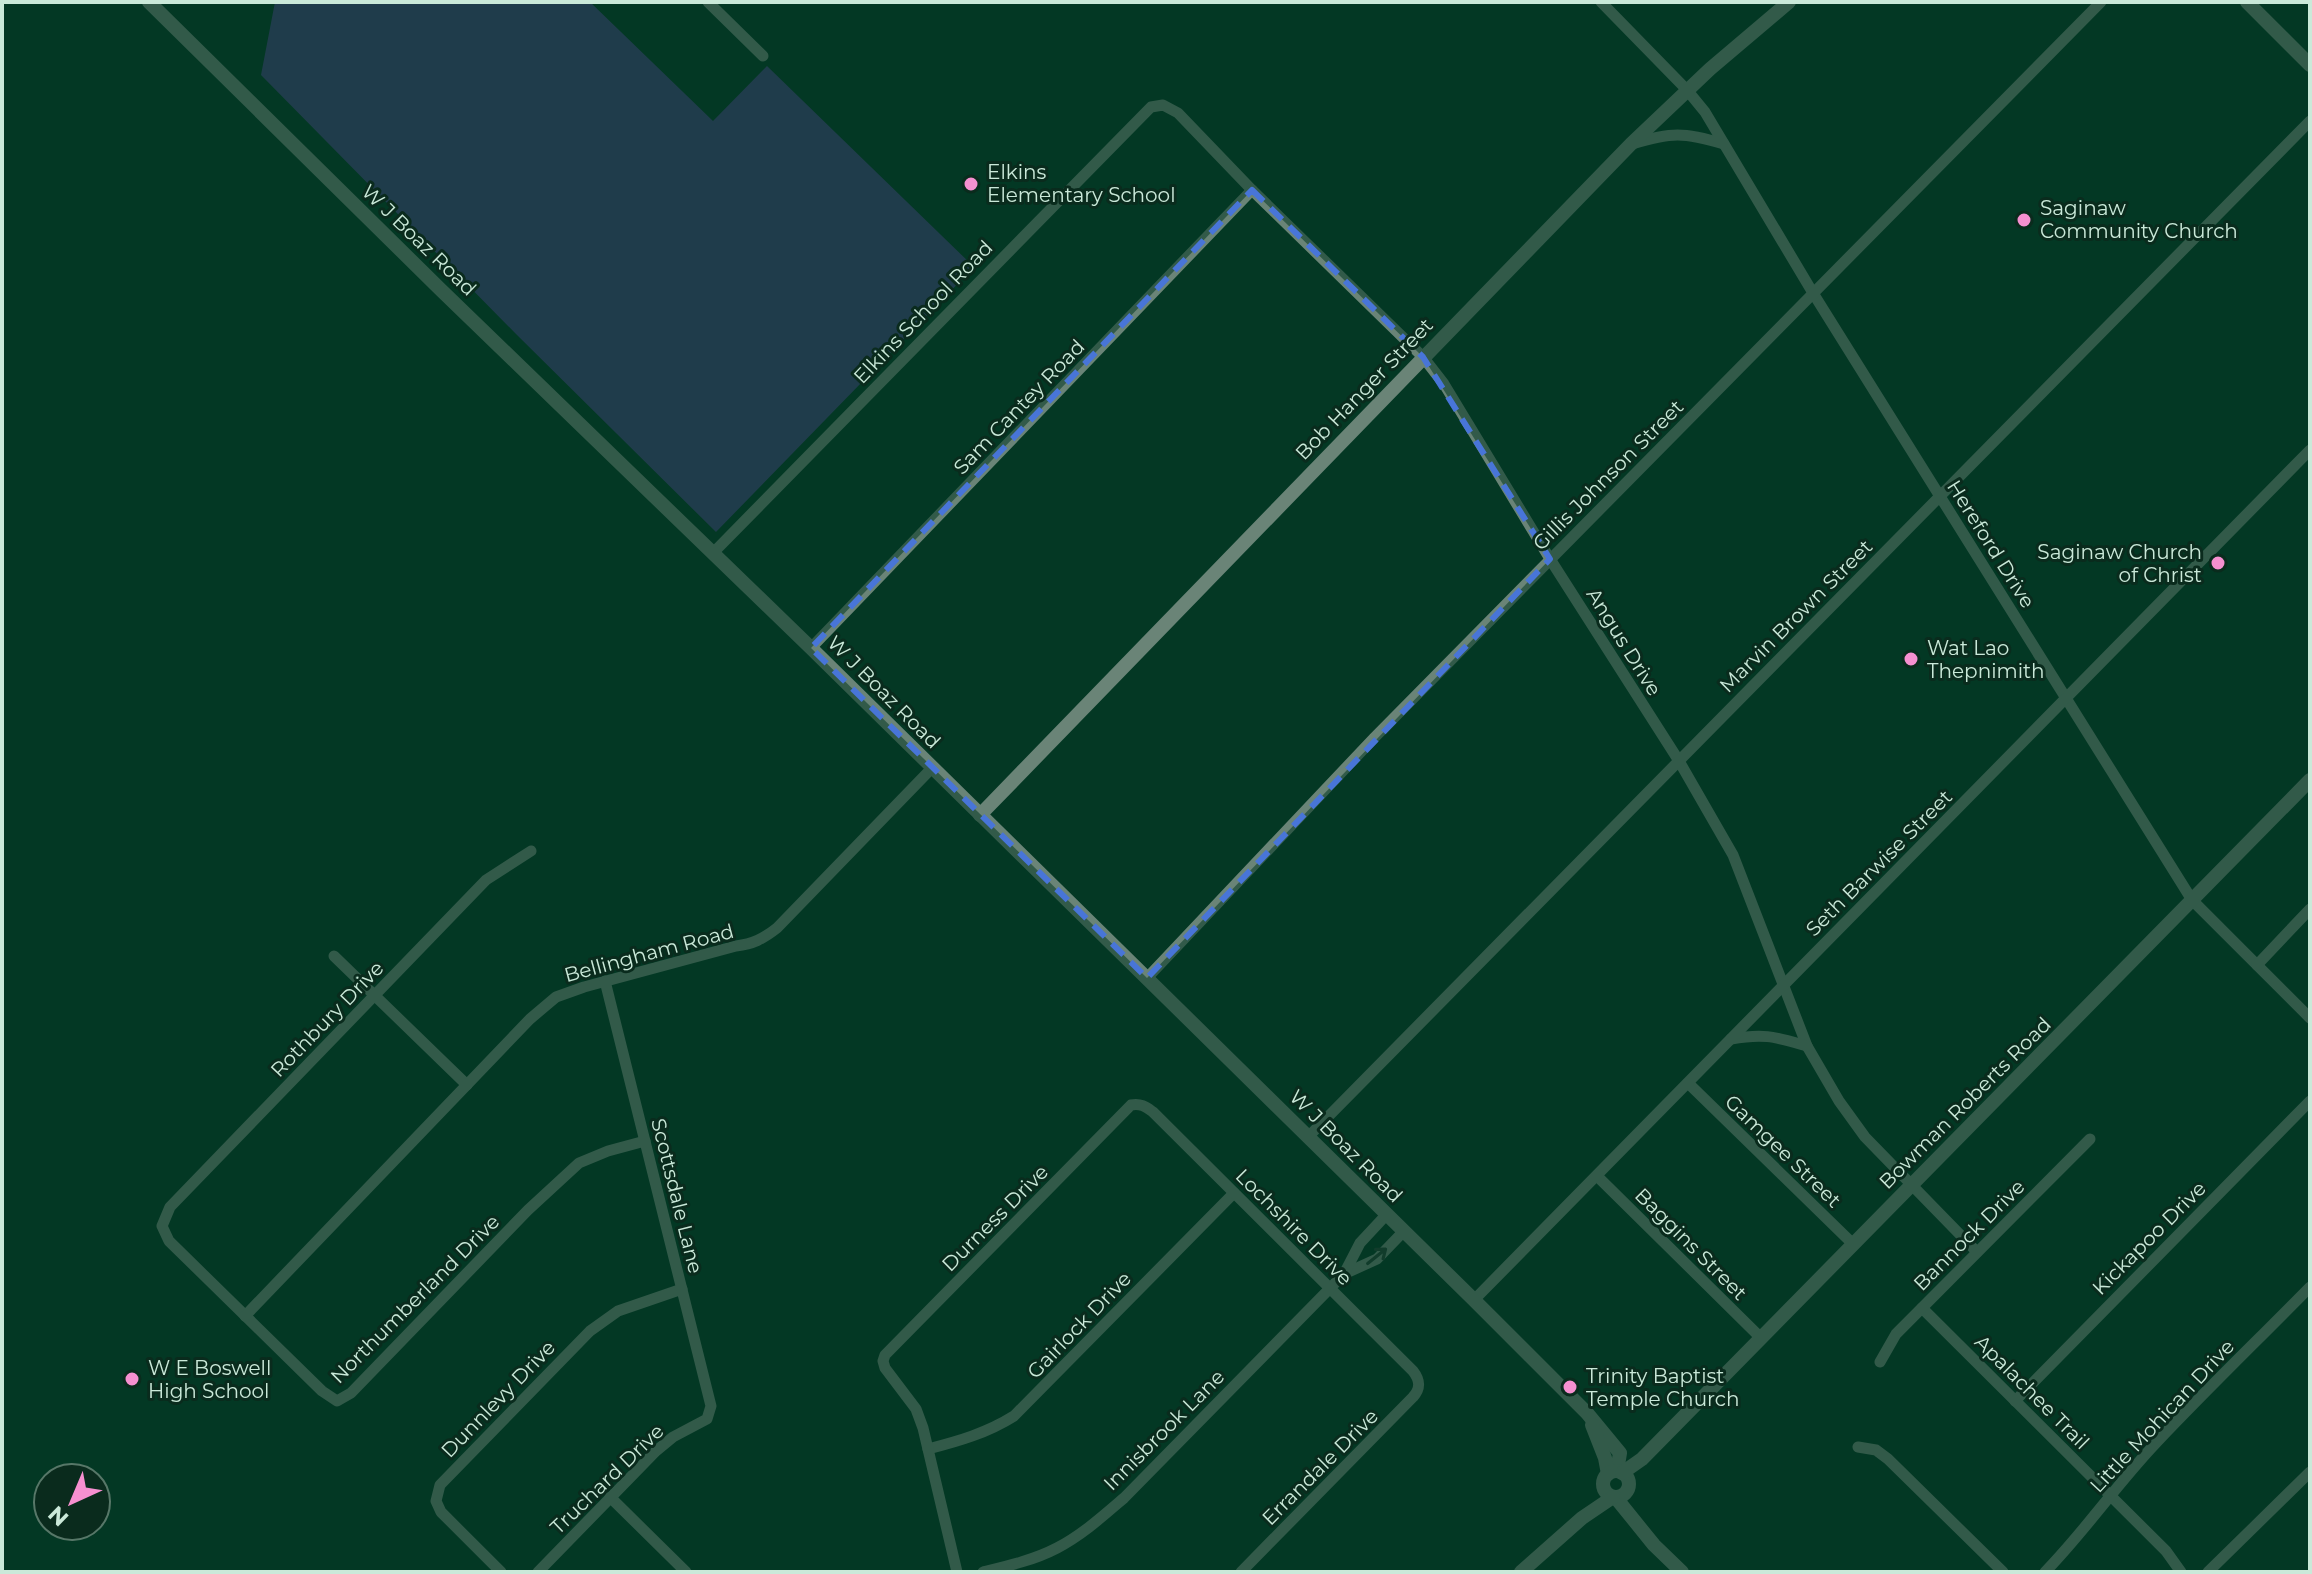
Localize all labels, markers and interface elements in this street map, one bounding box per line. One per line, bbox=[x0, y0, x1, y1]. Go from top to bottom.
place label: Elkins Elementary School bbox=[987, 160, 1176, 207]
marker: Elkins Elementary School bbox=[962, 175, 980, 193]
street label: W J Boaz Road bbox=[357, 179, 481, 301]
place label: Saginaw Community Church bbox=[2040, 196, 2238, 243]
marker: Saginaw Community Church bbox=[2015, 211, 2033, 229]
street label: Elkins School Road bbox=[849, 235, 997, 389]
street label: Bob Hanger Street bbox=[1290, 313, 1438, 465]
street label: Sam Cantey Road bbox=[949, 335, 1089, 479]
street label: Gillis Johnson Street bbox=[1528, 395, 1688, 555]
street label: Hereford Drive bbox=[1942, 476, 2040, 612]
street label: Marvin Brown Street bbox=[1715, 535, 1877, 697]
place label: Saginaw Church of Christ bbox=[2037, 540, 2202, 587]
marker: Saginaw Church of Christ bbox=[2209, 554, 2227, 572]
street label: Angus Drive bbox=[1581, 584, 1667, 700]
street label: W J Boaz Road bbox=[823, 631, 945, 753]
place label: Wat Lao Thepnimith bbox=[1927, 636, 2045, 683]
marker: Wat Lao Thepnimith bbox=[1902, 650, 1920, 668]
street label: Seth Barwise Street bbox=[1801, 785, 1957, 941]
street label: Bellingham Road bbox=[562, 919, 736, 987]
street label: Rothbury Drive bbox=[266, 956, 388, 1082]
street label: Bowman Roberts Road bbox=[1874, 1012, 2056, 1194]
street label: W J Boaz Road bbox=[1285, 1085, 1407, 1207]
street label: Gamgee Street bbox=[1720, 1090, 1846, 1212]
street label: Scottsdale Lane bbox=[646, 1116, 708, 1276]
street label: Durness Drive bbox=[937, 1160, 1053, 1276]
street label: Lochshire Drive bbox=[1231, 1164, 1357, 1290]
street label: Bannock Drive bbox=[1908, 1174, 2030, 1296]
street label: Kickapoo Drive bbox=[2087, 1176, 2211, 1300]
street label: Baggins Street bbox=[1630, 1183, 1752, 1305]
street label: Northumberland Drive bbox=[326, 1210, 504, 1388]
one-way arrow bbox=[1366, 1248, 1387, 1266]
street label: Gairlock Drive bbox=[1022, 1267, 1136, 1383]
street label: Apalachee Trail bbox=[1970, 1330, 2094, 1454]
street label: Dunnlevy Drive bbox=[436, 1335, 560, 1463]
street label: Little Mohican Drive bbox=[2085, 1335, 2239, 1497]
place label: W E Boswell High School bbox=[148, 1356, 271, 1403]
place label: Trinity Baptist Temple Church bbox=[1586, 1364, 1739, 1411]
street label: Innisbrook Lane bbox=[1099, 1365, 1229, 1495]
marker: W E Boswell High School bbox=[123, 1370, 141, 1388]
marker: Trinity Baptist Temple Church bbox=[1561, 1378, 1579, 1396]
street label: Errandale Drive bbox=[1257, 1404, 1383, 1530]
street label: Truchard Drive bbox=[545, 1419, 669, 1539]
north arrow bbox=[32, 1462, 112, 1542]
text: N bbox=[43, 1500, 74, 1532]

